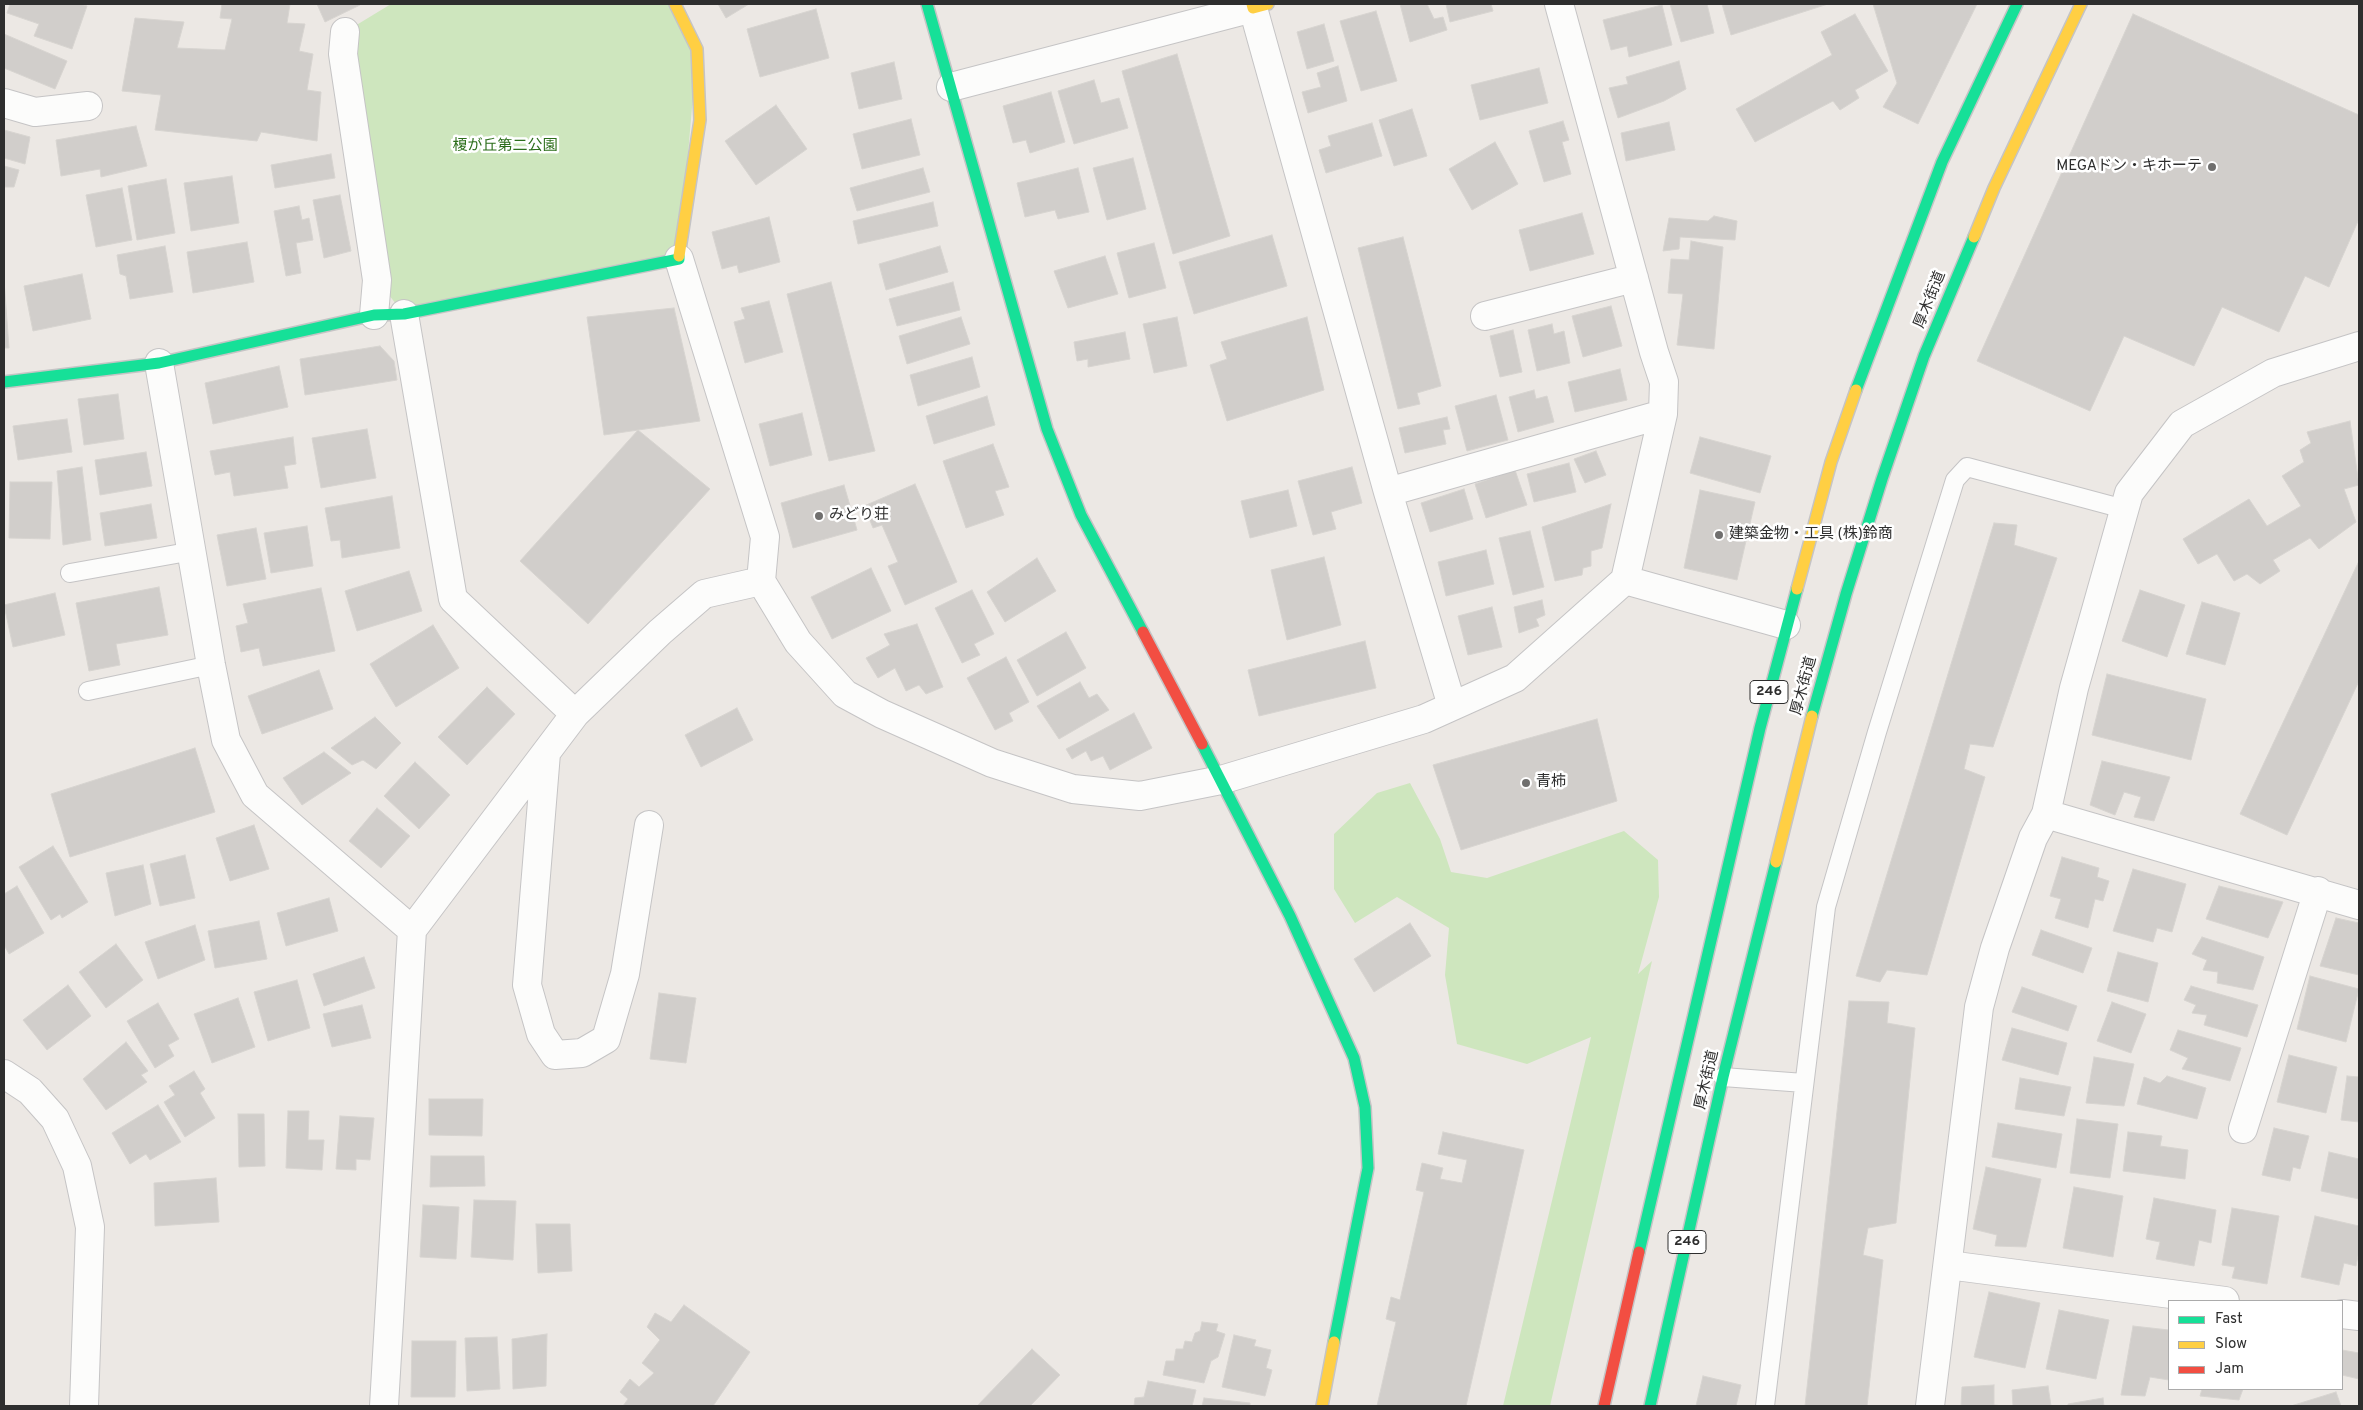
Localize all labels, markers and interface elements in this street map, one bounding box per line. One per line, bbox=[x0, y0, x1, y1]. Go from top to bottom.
park label: 榎が丘第二公園 bbox=[453, 138, 557, 156]
place label: MEGAドン・キホーテ bbox=[2056, 158, 2202, 176]
marker: MEGAドン・キホーテ bbox=[2206, 161, 2218, 173]
street label: 厚木街道 bbox=[1911, 269, 1951, 331]
place label: みどり荘 bbox=[829, 507, 889, 525]
marker: みどり荘 bbox=[813, 510, 825, 522]
place label: 建築金物・工具 (株)鈴商 bbox=[1729, 526, 1893, 544]
marker: 建築金物・工具 (株)鈴商 bbox=[1713, 529, 1725, 541]
street label: 厚木街道 bbox=[1789, 655, 1821, 717]
road number: 246 bbox=[1750, 680, 1788, 704]
place label: 青柿 bbox=[1536, 774, 1566, 792]
marker: 青柿 bbox=[1520, 777, 1532, 789]
street label: 厚木街道 bbox=[1692, 1049, 1724, 1111]
road number: 246 bbox=[1668, 1230, 1706, 1254]
legend bbox=[2168, 1300, 2343, 1390]
text: Fast bbox=[2215, 1310, 2243, 1329]
text: Slow bbox=[2215, 1335, 2247, 1354]
text: Jam bbox=[2215, 1360, 2244, 1379]

